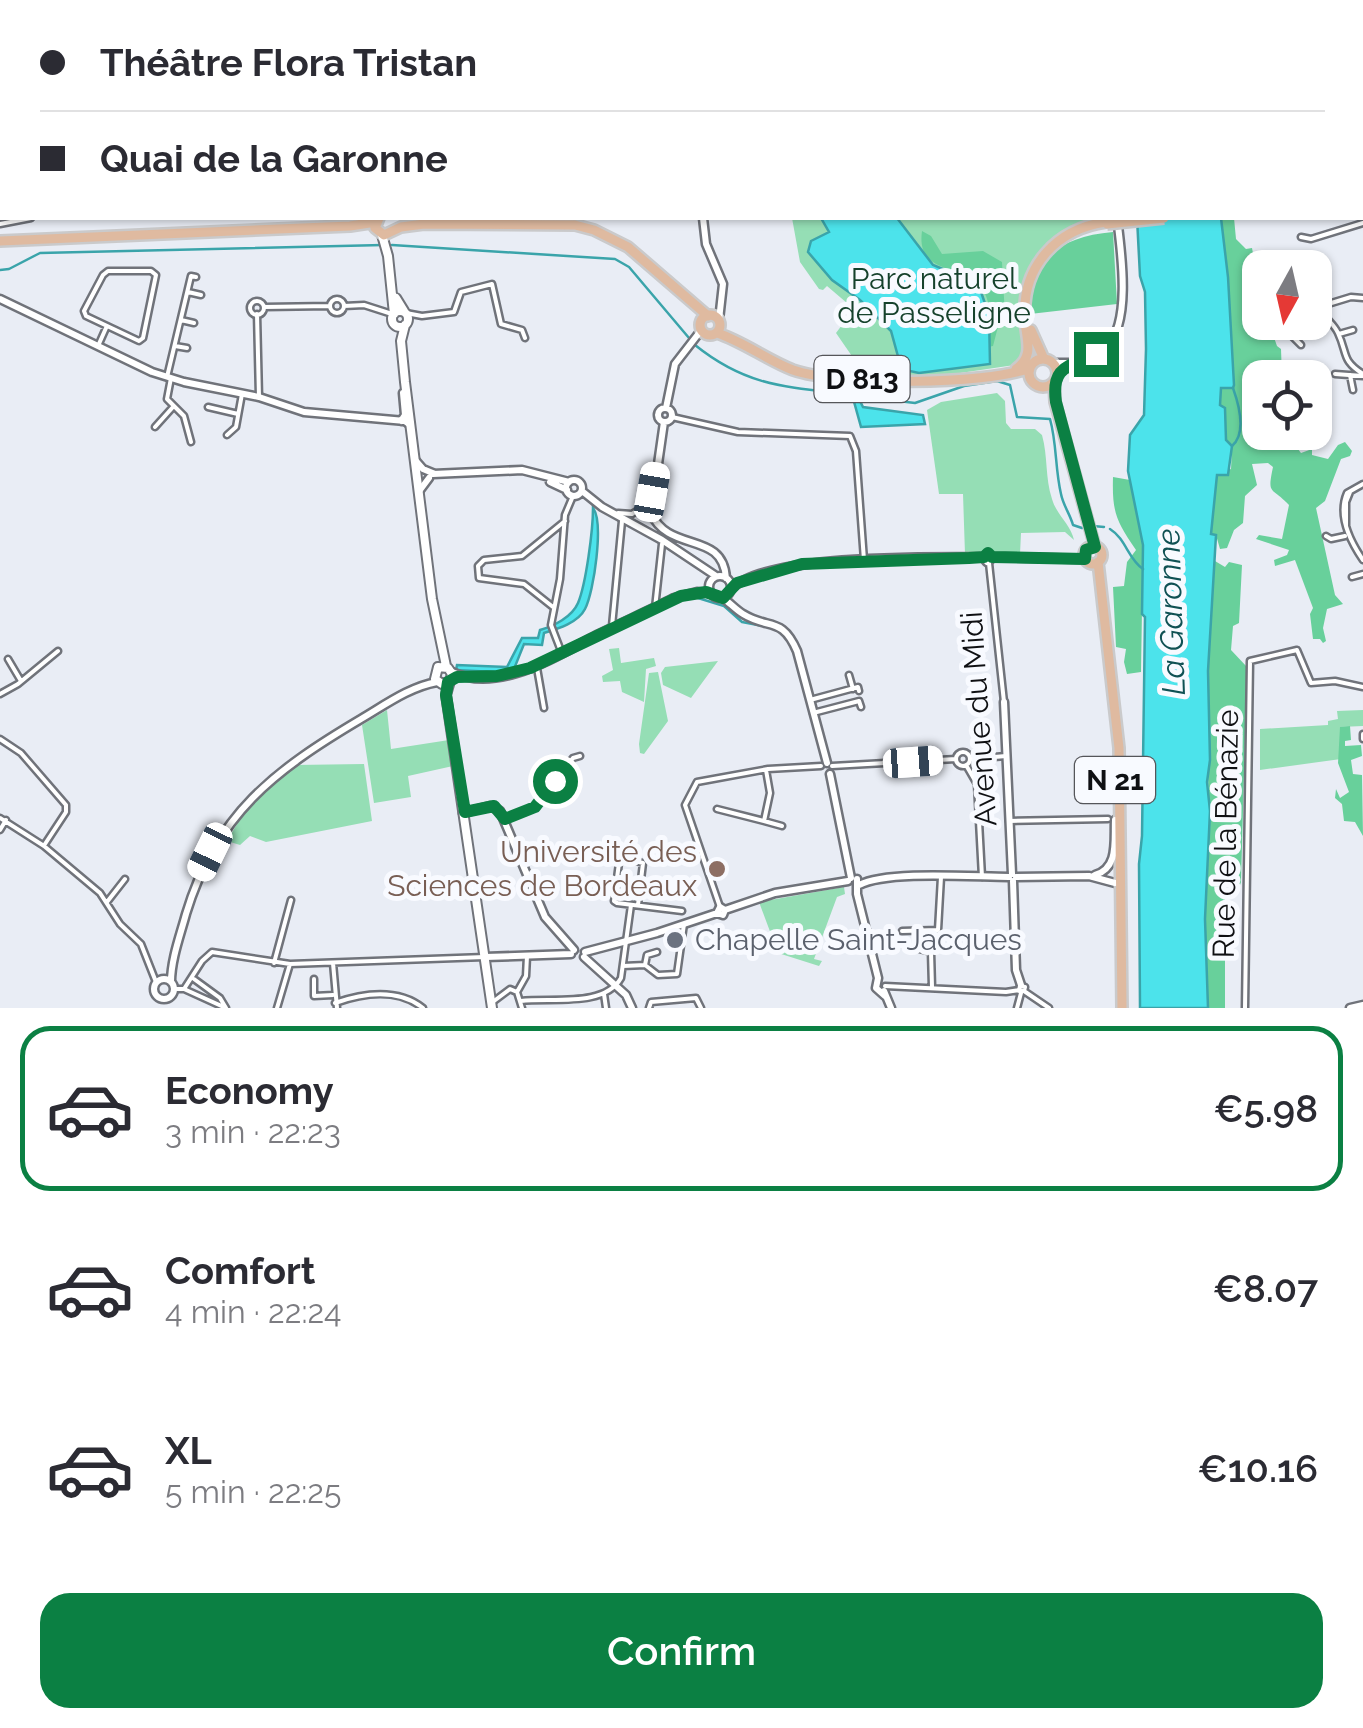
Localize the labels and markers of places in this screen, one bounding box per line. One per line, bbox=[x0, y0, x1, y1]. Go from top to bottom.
place label: Université des Sciences de Bordeaux bbox=[387, 834, 697, 903]
marker: Université des Sciences de Bordeaux bbox=[706, 858, 728, 880]
place label: Chapelle Saint-Jacques bbox=[695, 922, 1022, 957]
marker: Chapelle Saint-Jacques bbox=[664, 929, 686, 951]

